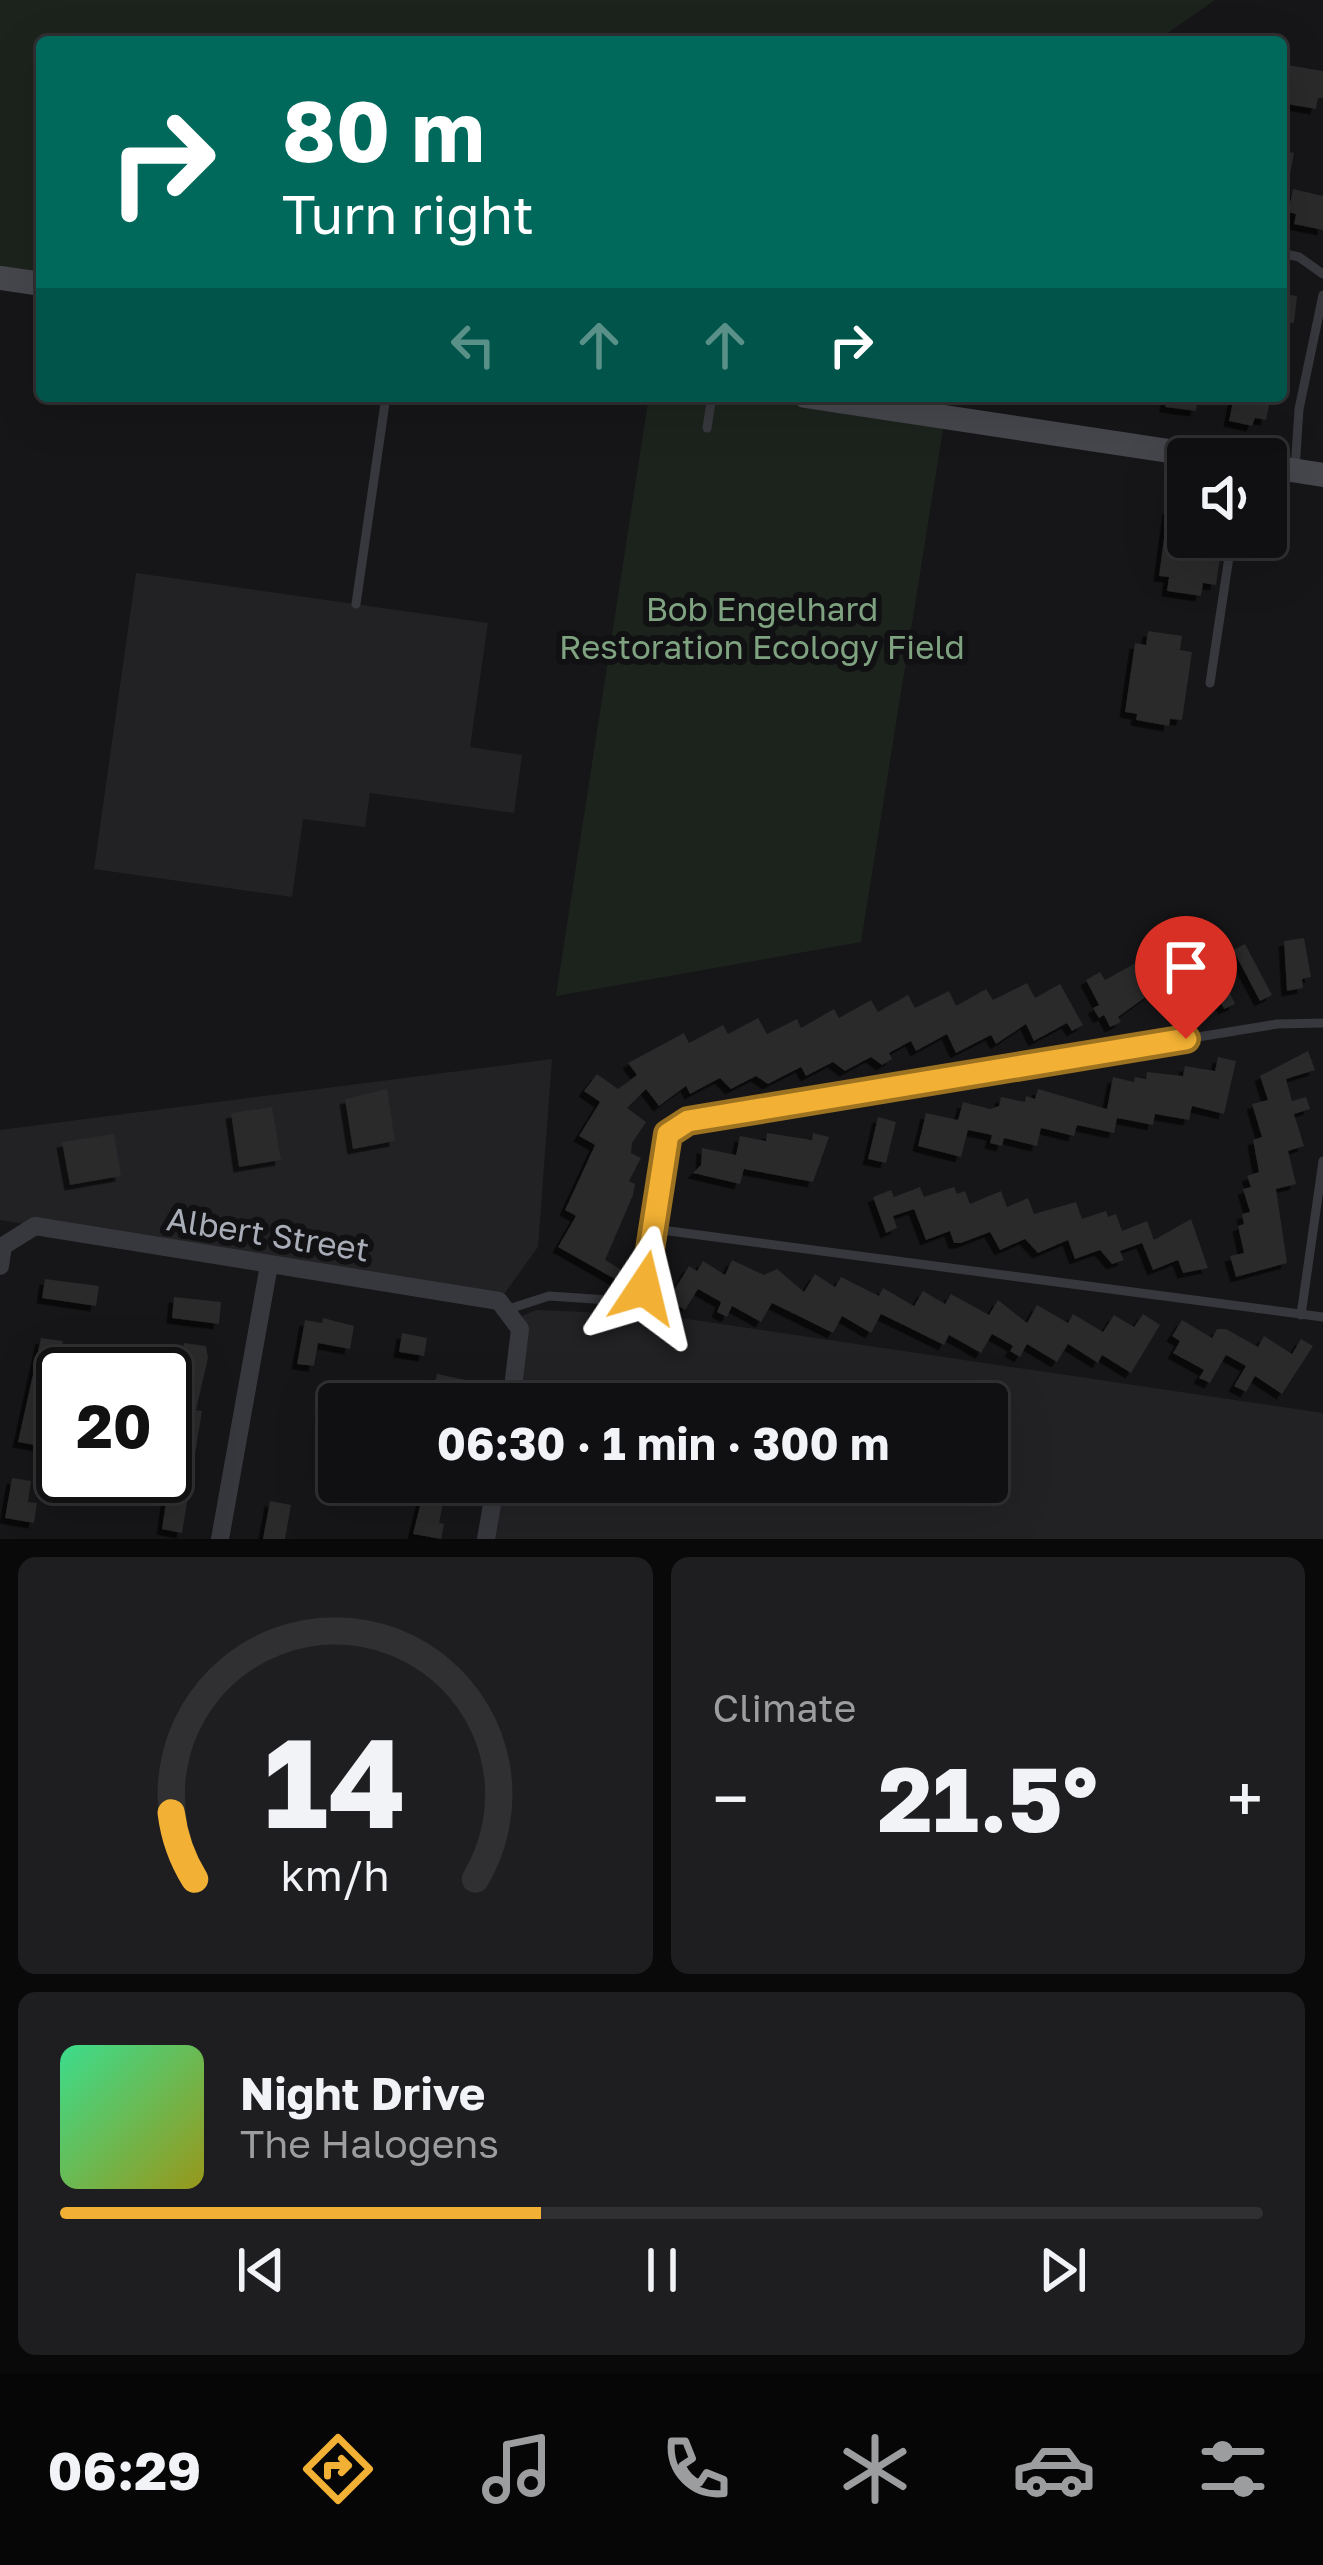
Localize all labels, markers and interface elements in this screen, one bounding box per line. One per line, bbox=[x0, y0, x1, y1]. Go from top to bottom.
text: 80 m bbox=[282, 80, 485, 180]
icon: right bbox=[84, 84, 240, 240]
text: Turn right bbox=[282, 181, 534, 246]
icon: left bbox=[440, 312, 506, 378]
icon: ahead bbox=[566, 312, 632, 378]
icon: ahead bbox=[692, 312, 758, 378]
icon: right bbox=[818, 312, 884, 378]
map controls bbox=[1167, 438, 1287, 558]
button: sound bbox=[1167, 438, 1287, 558]
park label: Bob Engelhard Restoration Ecology Field bbox=[559, 589, 965, 666]
pin bbox=[1135, 916, 1237, 1039]
icon: arrive bbox=[1153, 934, 1219, 1000]
street label: Albert Street bbox=[164, 1198, 372, 1269]
position arrow bbox=[581, 1225, 707, 1351]
speed limit sign: 20 bbox=[36, 1347, 192, 1503]
text: 06:30 · 1 min · 300 m bbox=[437, 1416, 889, 1470]
text: Climate bbox=[713, 1684, 856, 1731]
text: 14 bbox=[264, 1706, 406, 1855]
text: 21.5° bbox=[878, 1744, 1098, 1852]
text: − bbox=[713, 1758, 749, 1838]
text: + bbox=[1227, 1758, 1263, 1838]
text: km/h bbox=[281, 1848, 390, 1899]
text: Night Drive bbox=[240, 2066, 485, 2120]
text: The Halogens bbox=[240, 2120, 499, 2167]
icon: previous bbox=[228, 2237, 294, 2303]
icon: pause bbox=[629, 2237, 695, 2303]
icon: next bbox=[1030, 2237, 1096, 2303]
icon: directions bbox=[296, 2427, 380, 2511]
icon: music bbox=[475, 2427, 559, 2511]
icon: phone bbox=[654, 2427, 738, 2511]
icon: climate bbox=[833, 2427, 917, 2511]
icon: car bbox=[1012, 2427, 1096, 2511]
icon: filters bbox=[1191, 2427, 1275, 2511]
text: 06:29 bbox=[48, 2437, 201, 2502]

